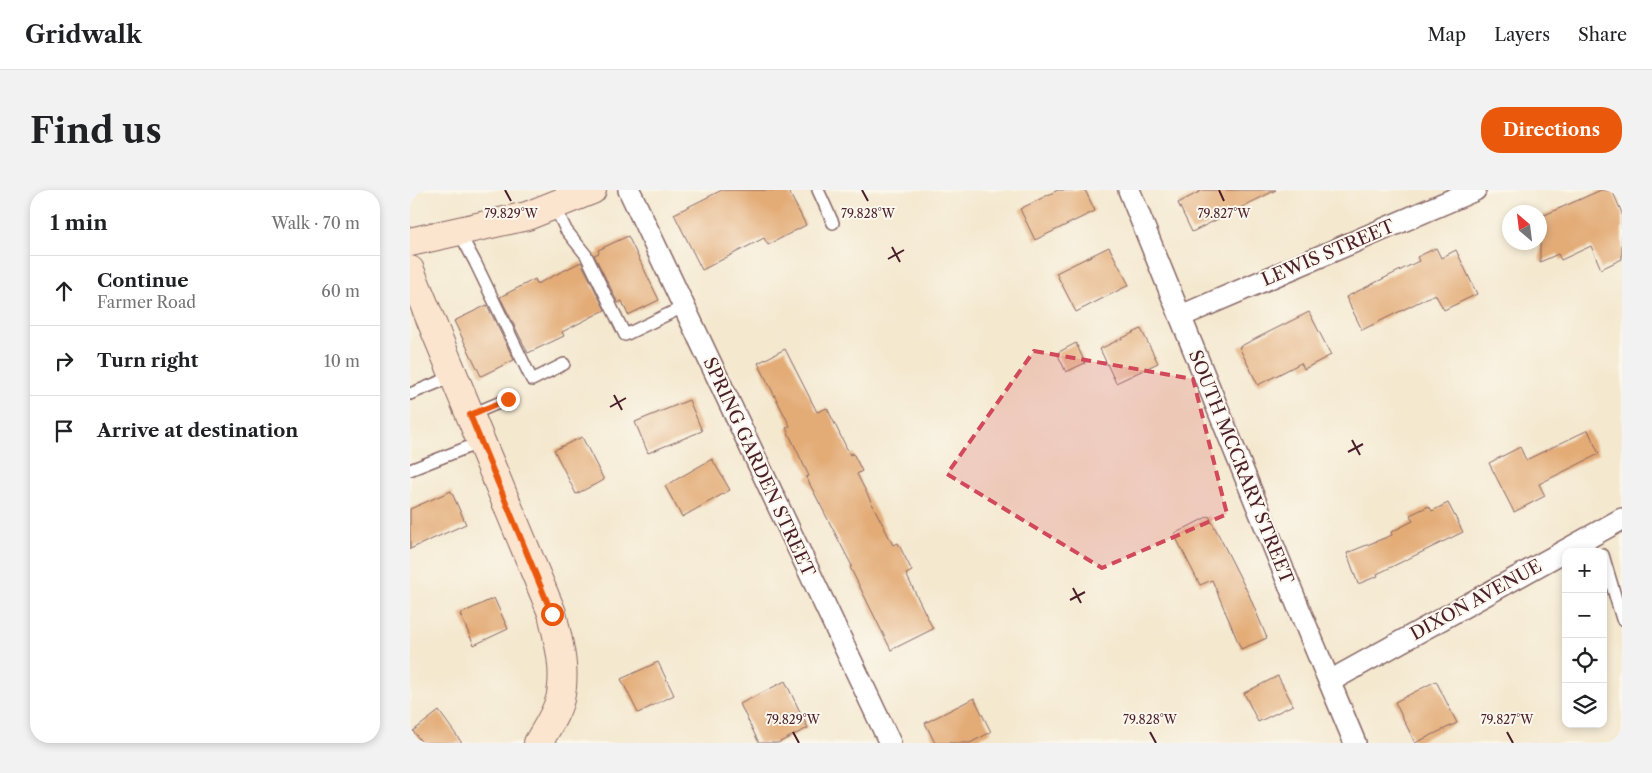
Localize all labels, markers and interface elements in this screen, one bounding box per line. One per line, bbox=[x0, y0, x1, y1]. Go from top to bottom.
text: Gridwalk bbox=[25, 20, 142, 49]
text: Map bbox=[1428, 24, 1466, 46]
text: Layers bbox=[1494, 24, 1550, 46]
text: Share bbox=[1578, 24, 1627, 46]
button: Directions bbox=[1481, 107, 1622, 153]
text: Find us bbox=[30, 109, 162, 152]
north arrow bbox=[1502, 205, 1547, 250]
text: 79.829°W bbox=[484, 206, 539, 221]
text: 79.828°W bbox=[841, 206, 896, 221]
text: 79.827°W bbox=[1198, 206, 1251, 221]
text: 1 min bbox=[50, 210, 108, 235]
text: Walk · 70 m bbox=[272, 213, 360, 233]
street label: LEWIS STREET bbox=[1258, 215, 1398, 291]
text: Continue bbox=[97, 269, 189, 292]
icon: ahead bbox=[50, 277, 78, 305]
text: 60 m bbox=[321, 281, 360, 301]
text: Farmer Road bbox=[97, 292, 196, 312]
icon: right bbox=[50, 347, 78, 375]
street label: SOUTH MCCRARY STREET bbox=[1184, 347, 1298, 588]
text: Turn right bbox=[97, 349, 198, 372]
text: 10 m bbox=[324, 351, 360, 371]
street label: SPRING GARDEN STREET bbox=[698, 354, 820, 581]
route end bbox=[497, 388, 520, 411]
icon: arrive bbox=[50, 417, 78, 445]
text: Arrive at destination bbox=[97, 419, 298, 442]
map controls bbox=[1562, 548, 1607, 728]
button: + bbox=[1562, 548, 1607, 593]
street label: DIXON AVENUE bbox=[1406, 555, 1546, 645]
button: − bbox=[1562, 593, 1607, 638]
route start bbox=[541, 603, 564, 626]
button: locate bbox=[1562, 638, 1607, 683]
button: layers bbox=[1562, 683, 1607, 728]
text: 79.829°W bbox=[766, 712, 821, 727]
text: 79.828°W bbox=[1123, 712, 1178, 727]
text: 79.827°W bbox=[1481, 712, 1534, 727]

